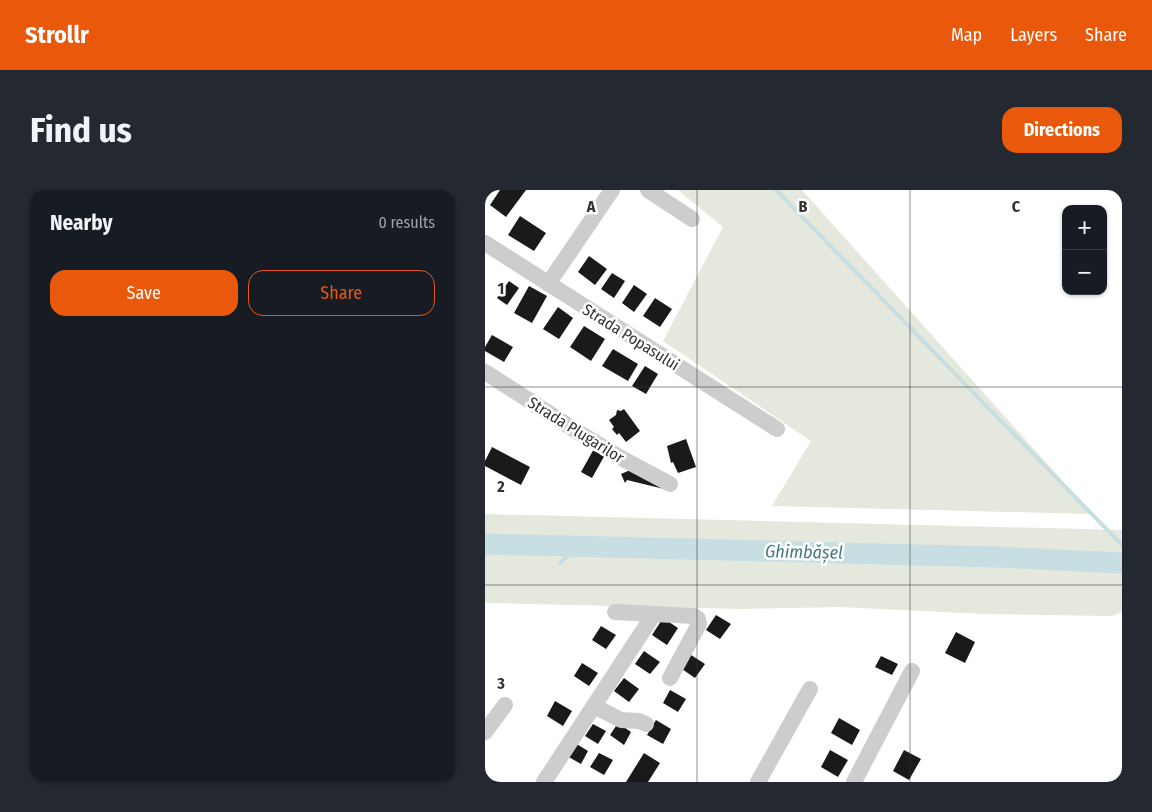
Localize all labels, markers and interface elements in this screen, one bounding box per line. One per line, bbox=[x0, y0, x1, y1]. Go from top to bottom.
text: Strollr bbox=[25, 21, 89, 49]
text: Map bbox=[951, 24, 982, 46]
text: Layers bbox=[1010, 24, 1057, 46]
text: Share bbox=[1085, 24, 1127, 46]
button: Directions bbox=[1002, 107, 1122, 153]
text: Find us bbox=[30, 109, 132, 151]
text: A bbox=[586, 197, 596, 216]
text: B bbox=[799, 197, 808, 216]
text: C bbox=[1012, 197, 1021, 216]
map controls bbox=[1062, 205, 1107, 295]
button: + bbox=[1062, 205, 1107, 250]
text: Nearby bbox=[50, 210, 112, 236]
text: 0 results bbox=[378, 213, 435, 232]
button: − bbox=[1062, 250, 1107, 295]
button: Save bbox=[50, 270, 238, 316]
button: Share bbox=[248, 270, 435, 316]
text: 1 bbox=[498, 279, 504, 298]
street label: Strada Popasului bbox=[579, 300, 683, 374]
street label: Strada Plugarilor bbox=[524, 393, 628, 467]
text: 2 bbox=[496, 477, 505, 496]
water label: Ghimbășel bbox=[765, 540, 843, 564]
text: 3 bbox=[496, 674, 505, 693]

